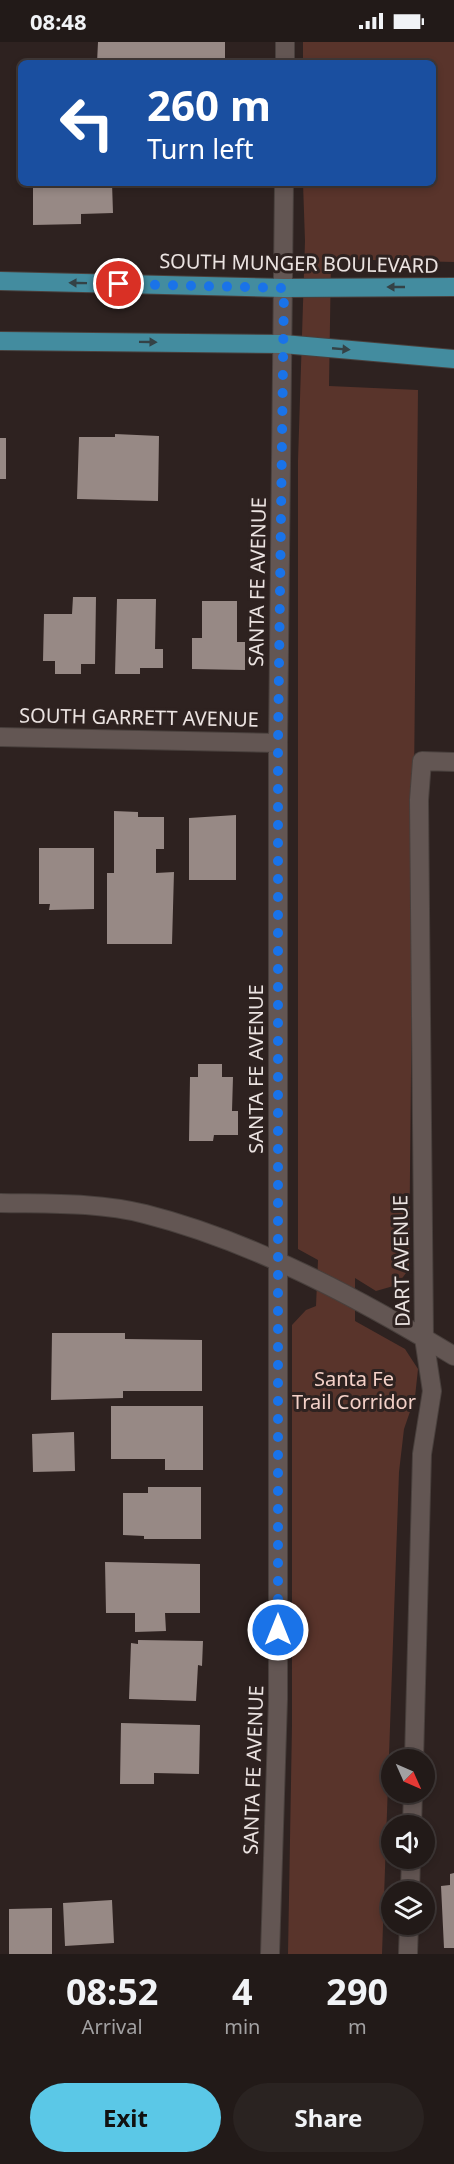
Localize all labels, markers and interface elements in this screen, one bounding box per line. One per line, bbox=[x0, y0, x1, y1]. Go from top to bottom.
text: 08:48 bbox=[30, 6, 87, 36]
text: 260 m bbox=[147, 76, 271, 133]
icon: left bbox=[48, 84, 126, 162]
text: Turn left bbox=[147, 130, 253, 167]
street label: SOUTH MUNGER BOULEVARD bbox=[159, 247, 439, 279]
pin bbox=[93, 258, 144, 309]
icon: arrive bbox=[102, 267, 135, 300]
one-way arrow bbox=[69, 278, 88, 288]
one-way arrow bbox=[386, 282, 405, 292]
one-way arrow bbox=[139, 338, 158, 347]
one-way arrow bbox=[332, 344, 351, 354]
street label: SANTA FE AVENUE bbox=[242, 497, 272, 667]
street label: SOUTH GARRETT AVENUE bbox=[19, 701, 259, 733]
street label: SANTA FE AVENUE bbox=[242, 984, 269, 1154]
street label: DART AVENUE bbox=[386, 1195, 416, 1327]
park label: Santa Fe Trail Corridor bbox=[292, 1365, 416, 1415]
position arrow bbox=[246, 1598, 310, 1662]
street label: SANTA FE AVENUE bbox=[237, 1685, 269, 1855]
north arrow bbox=[381, 1749, 435, 1803]
map controls bbox=[381, 1749, 435, 1935]
button: sound bbox=[381, 1815, 435, 1869]
button: layers bbox=[381, 1881, 435, 1935]
text: 08:52 bbox=[66, 1967, 158, 2016]
text: 4 bbox=[232, 1967, 253, 2016]
text: 290 bbox=[326, 1967, 388, 2016]
text: Arrival bbox=[82, 2013, 143, 2040]
text: min bbox=[224, 2013, 260, 2040]
text: m bbox=[348, 2013, 367, 2040]
button: Exit bbox=[30, 2083, 221, 2152]
button: Share bbox=[233, 2083, 424, 2152]

